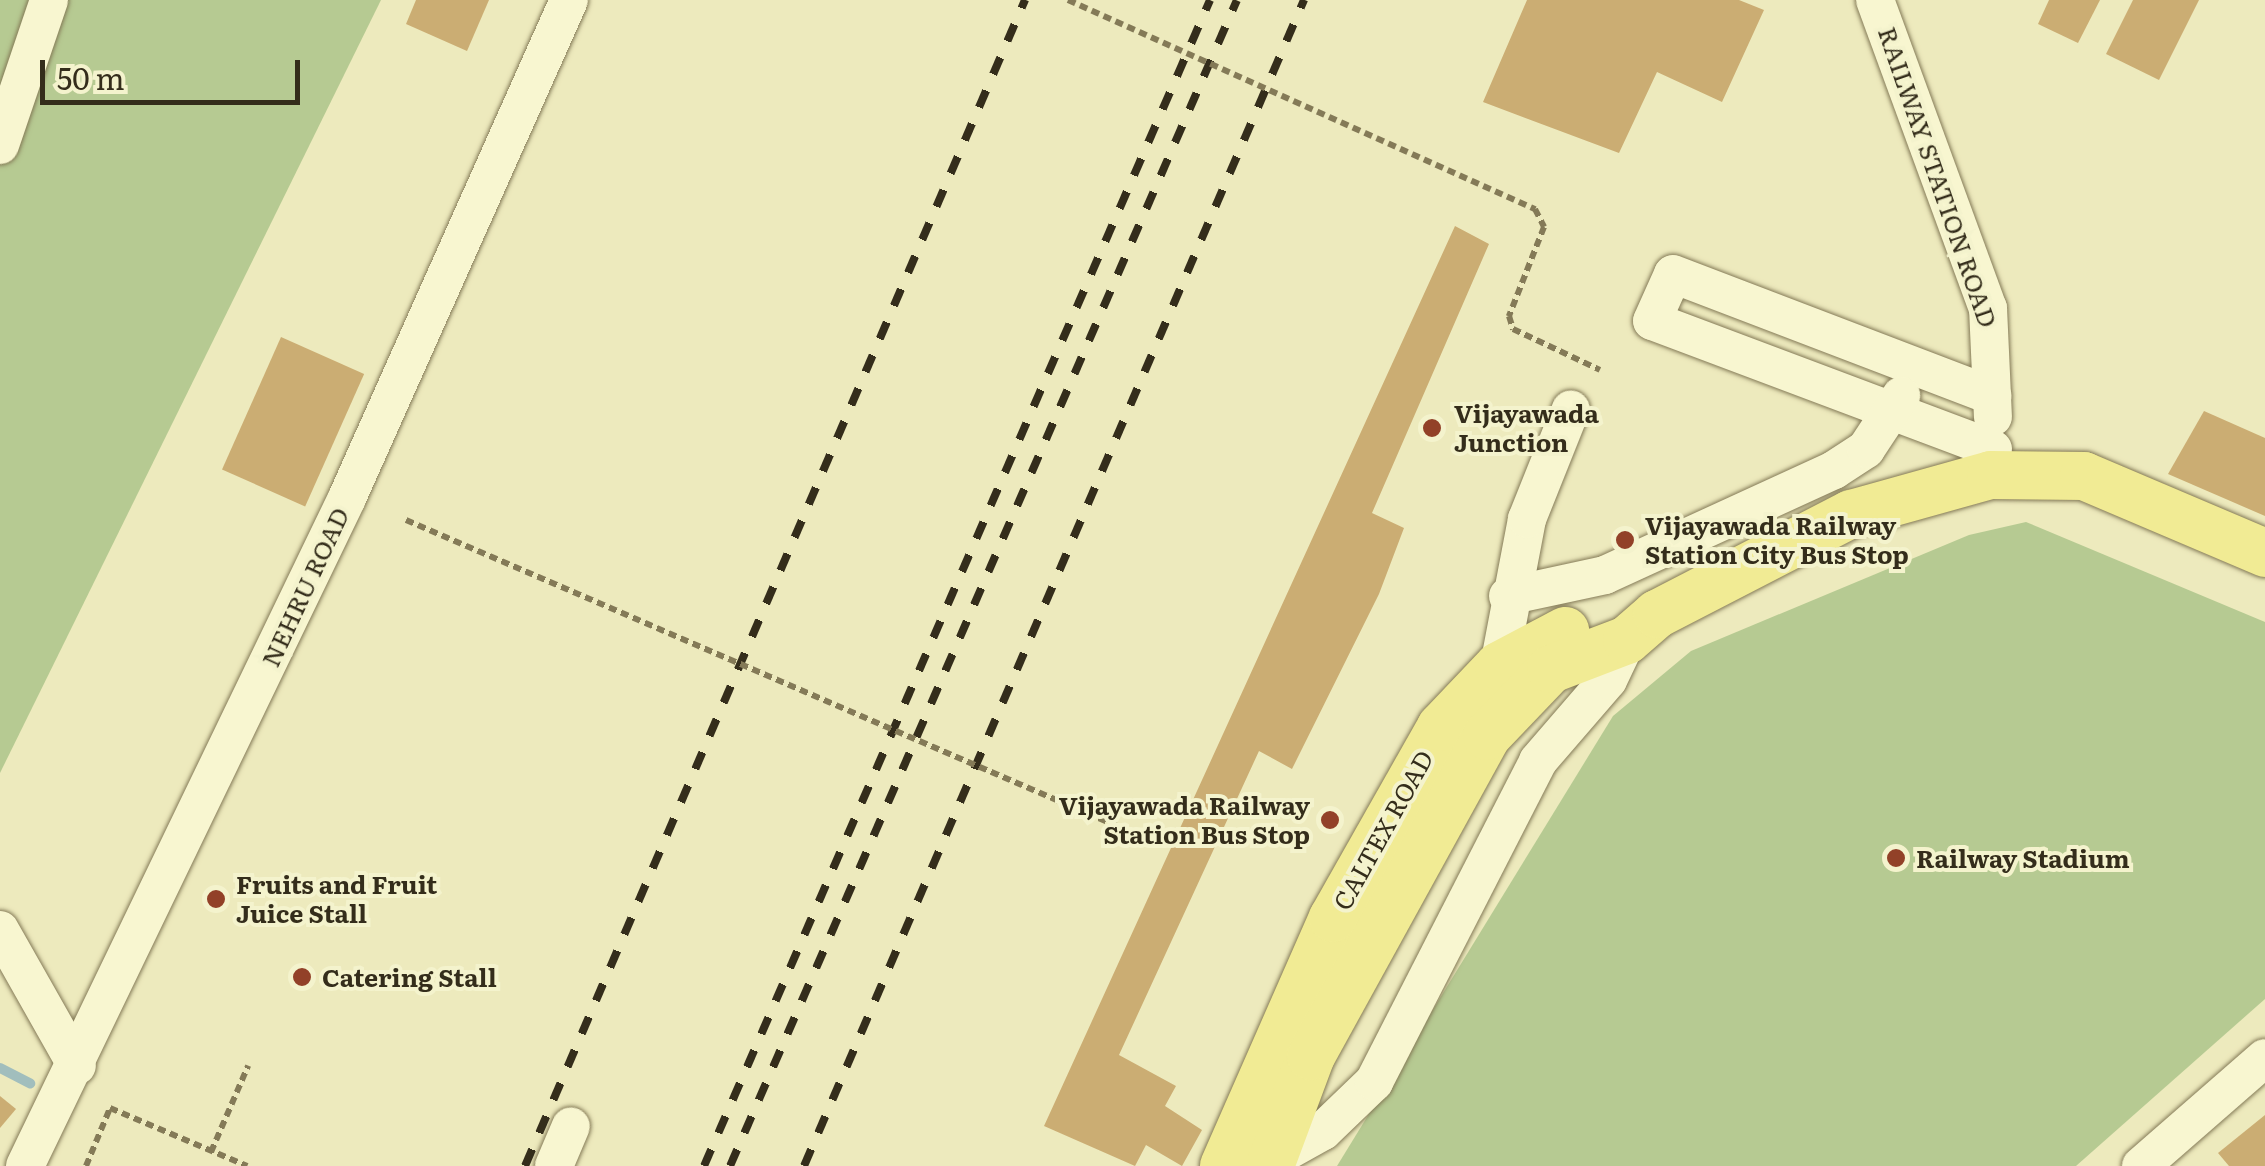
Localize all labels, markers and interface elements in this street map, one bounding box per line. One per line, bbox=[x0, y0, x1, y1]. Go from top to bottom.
street label: RAILWAY STATION ROAD bbox=[1872, 23, 2004, 331]
scale bar bbox=[45, 40, 305, 102]
text: 50 m bbox=[57, 55, 125, 99]
place label: Vijayawada Junction bbox=[1454, 399, 1599, 458]
marker: Vijayawada Junction bbox=[1419, 415, 1445, 441]
street label: NEHRU ROAD bbox=[255, 503, 355, 671]
place label: Vijayawada Railway Station City Bus Stop bbox=[1645, 511, 1909, 570]
marker: Vijayawada Railway Station City Bus Stop bbox=[1614, 529, 1636, 551]
street label: CALTEX ROAD bbox=[1327, 745, 1439, 915]
place label: Vijayawada Railway Station Bus Stop bbox=[1059, 791, 1310, 850]
marker: Vijayawada Railway Station Bus Stop bbox=[1319, 809, 1341, 831]
place label: Railway Stadium bbox=[1916, 843, 2130, 873]
marker: Railway Stadium bbox=[1885, 847, 1907, 869]
place label: Fruits and Fruit Juice Stall bbox=[236, 870, 437, 929]
marker: Fruits and Fruit Juice Stall bbox=[205, 888, 227, 910]
place label: Catering Stall bbox=[322, 962, 497, 992]
marker: Catering Stall bbox=[291, 966, 313, 988]

